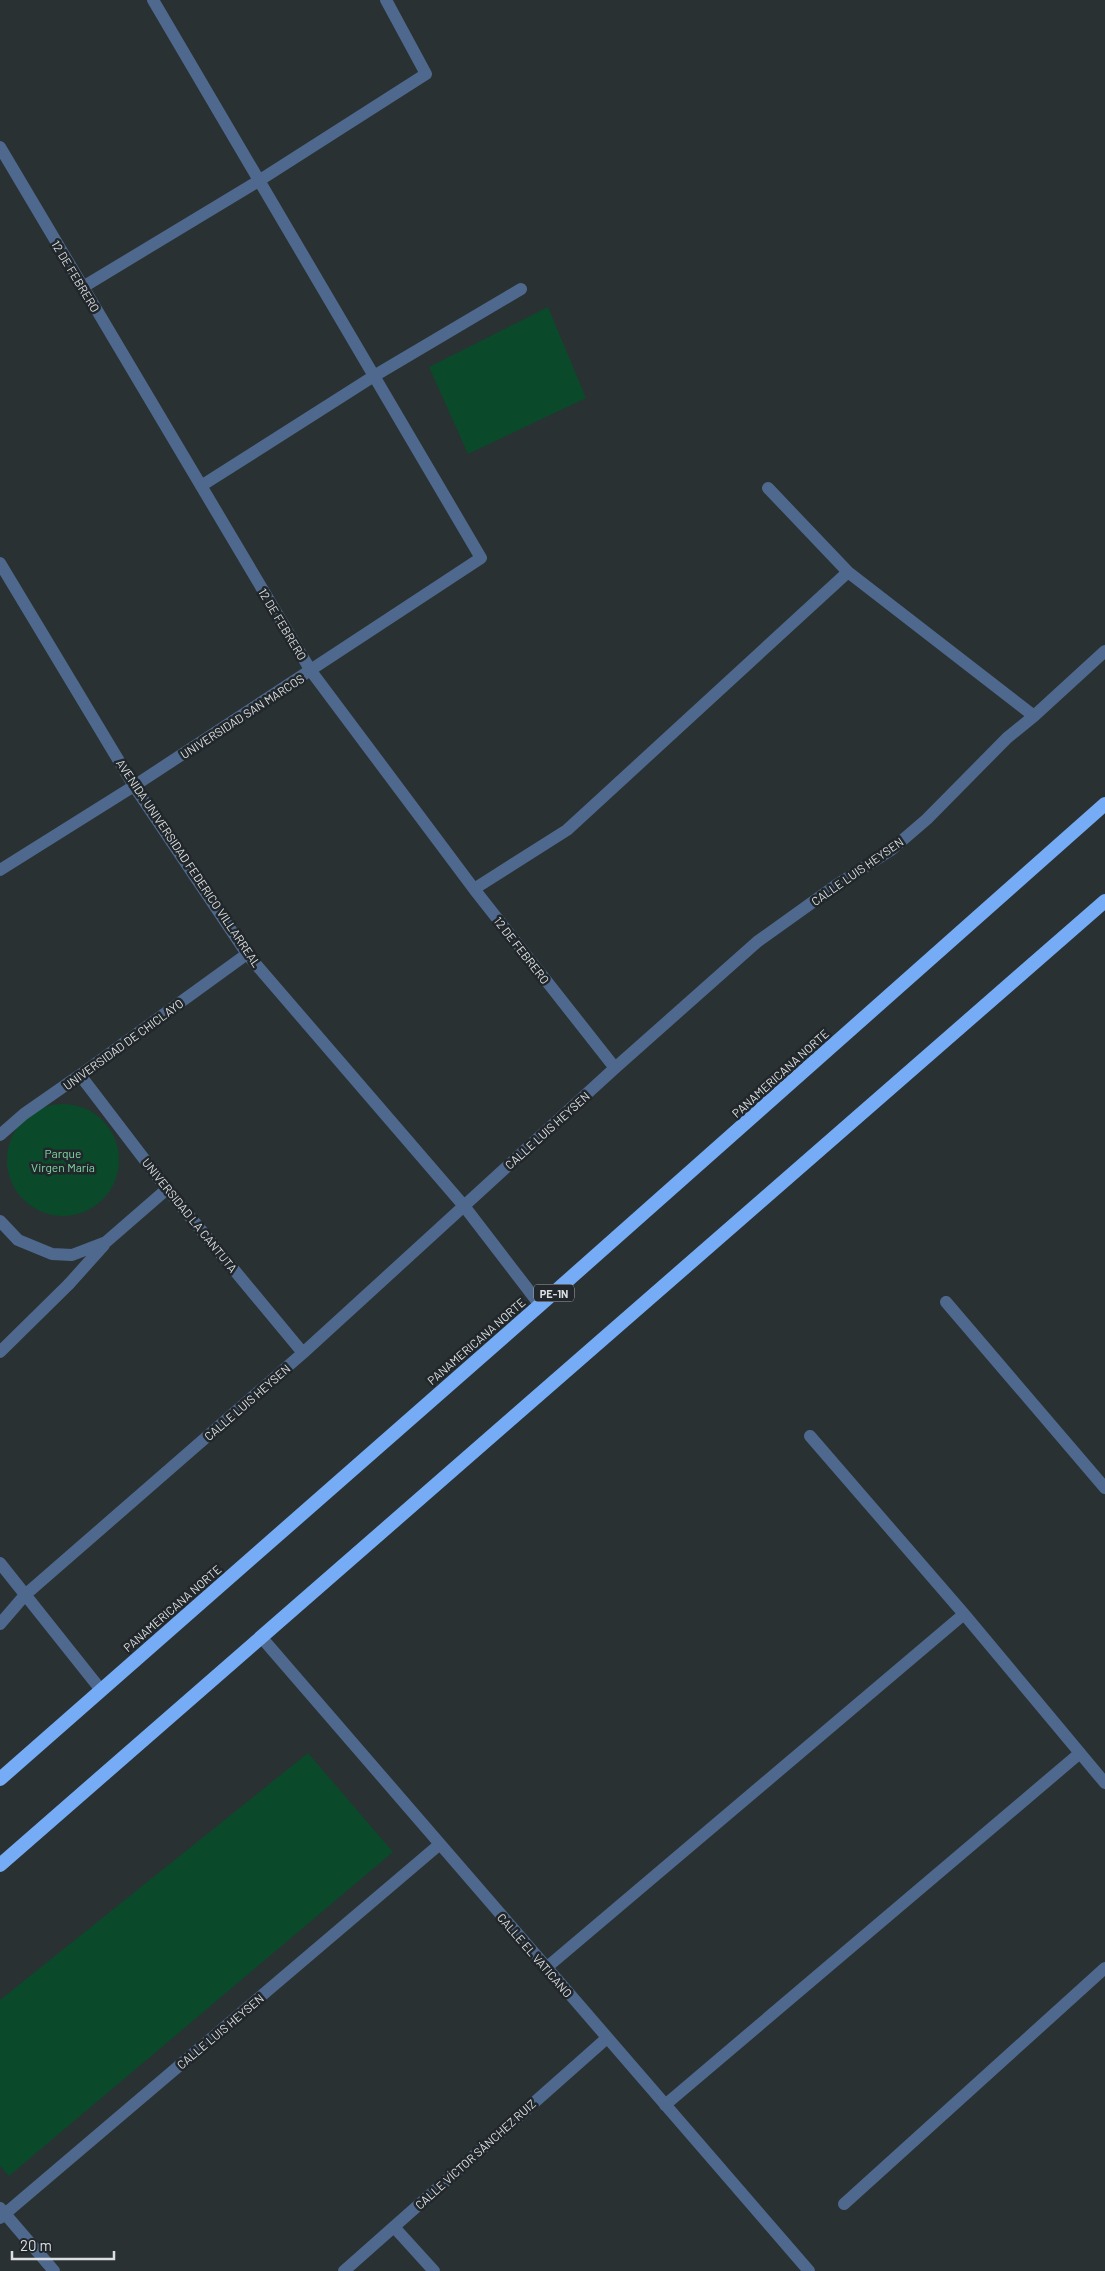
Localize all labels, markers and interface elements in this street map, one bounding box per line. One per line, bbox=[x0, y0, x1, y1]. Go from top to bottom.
street label: 12 DE FEBRERO bbox=[49, 238, 103, 314]
street label: 12 DE FEBRERO bbox=[256, 586, 310, 662]
street label: UNIVERSIDAD SAN MARCOS bbox=[178, 671, 306, 761]
street label: AVENIDA UNIVERSIDAD FEDERICO VILLARREAL bbox=[114, 756, 264, 970]
street label: CALLE LUIS HEYSEN bbox=[808, 834, 906, 908]
street label: 12 DE FEBRERO bbox=[492, 914, 552, 986]
street label: UNIVERSIDAD DE CHICLAYO bbox=[60, 996, 186, 1092]
street label: PANAMERICANA NORTE bbox=[729, 1026, 831, 1120]
street label: CALLE LUIS HEYSEN bbox=[502, 1088, 592, 1172]
park label: Parque Virgen María bbox=[31, 1146, 95, 1174]
street label: UNIVERSIDAD LA CANTUTA bbox=[140, 1155, 240, 1275]
road number: PE-1N bbox=[534, 1285, 574, 1302]
street label: PANAMERICANA NORTE bbox=[424, 1295, 528, 1387]
street label: CALLE LUIS HEYSEN bbox=[201, 1361, 293, 1443]
street label: PANAMERICANA NORTE bbox=[120, 1562, 224, 1654]
street label: CALLE EL VATICANO bbox=[495, 1910, 575, 2000]
street label: CALLE LUIS HEYSEN bbox=[174, 1991, 266, 2071]
street label: CALLE VÍCTOR SÁNCHEZ RUIZ bbox=[412, 2096, 538, 2212]
scale bar bbox=[12, 2228, 115, 2260]
text: 20 m bbox=[20, 2236, 52, 2254]

